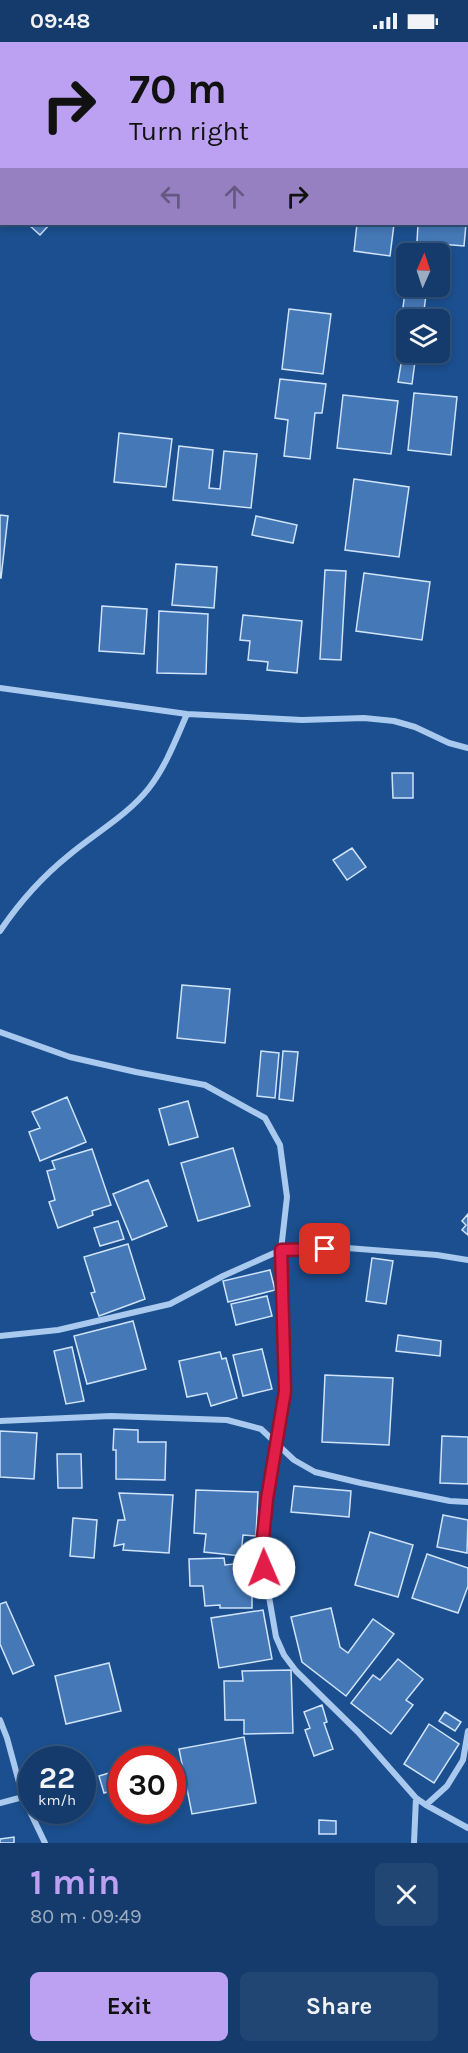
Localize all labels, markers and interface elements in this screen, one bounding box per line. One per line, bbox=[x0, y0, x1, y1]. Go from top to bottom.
text: 09:48 bbox=[30, 8, 91, 34]
text: 70 m bbox=[129, 64, 227, 114]
icon: right bbox=[30, 66, 108, 144]
text: Turn right bbox=[129, 115, 249, 147]
icon: left bbox=[155, 180, 188, 213]
icon: ahead bbox=[218, 180, 251, 213]
icon: right bbox=[281, 180, 314, 213]
north arrow bbox=[396, 243, 450, 297]
map controls bbox=[396, 243, 450, 363]
button: layers bbox=[396, 309, 450, 363]
pin bbox=[299, 1223, 350, 1274]
icon: arrive bbox=[308, 1232, 341, 1265]
position arrow bbox=[232, 1536, 296, 1600]
speed limit sign: 30 bbox=[108, 1746, 186, 1824]
text: 22 bbox=[39, 1760, 75, 1796]
text: km/h bbox=[38, 1791, 76, 1809]
text: 1 min bbox=[30, 1861, 120, 1903]
button: close bbox=[375, 1863, 438, 1926]
text: 80 m · 09:49 bbox=[30, 1905, 142, 1928]
button: Exit bbox=[30, 1972, 228, 2041]
button: Share bbox=[240, 1972, 438, 2041]

